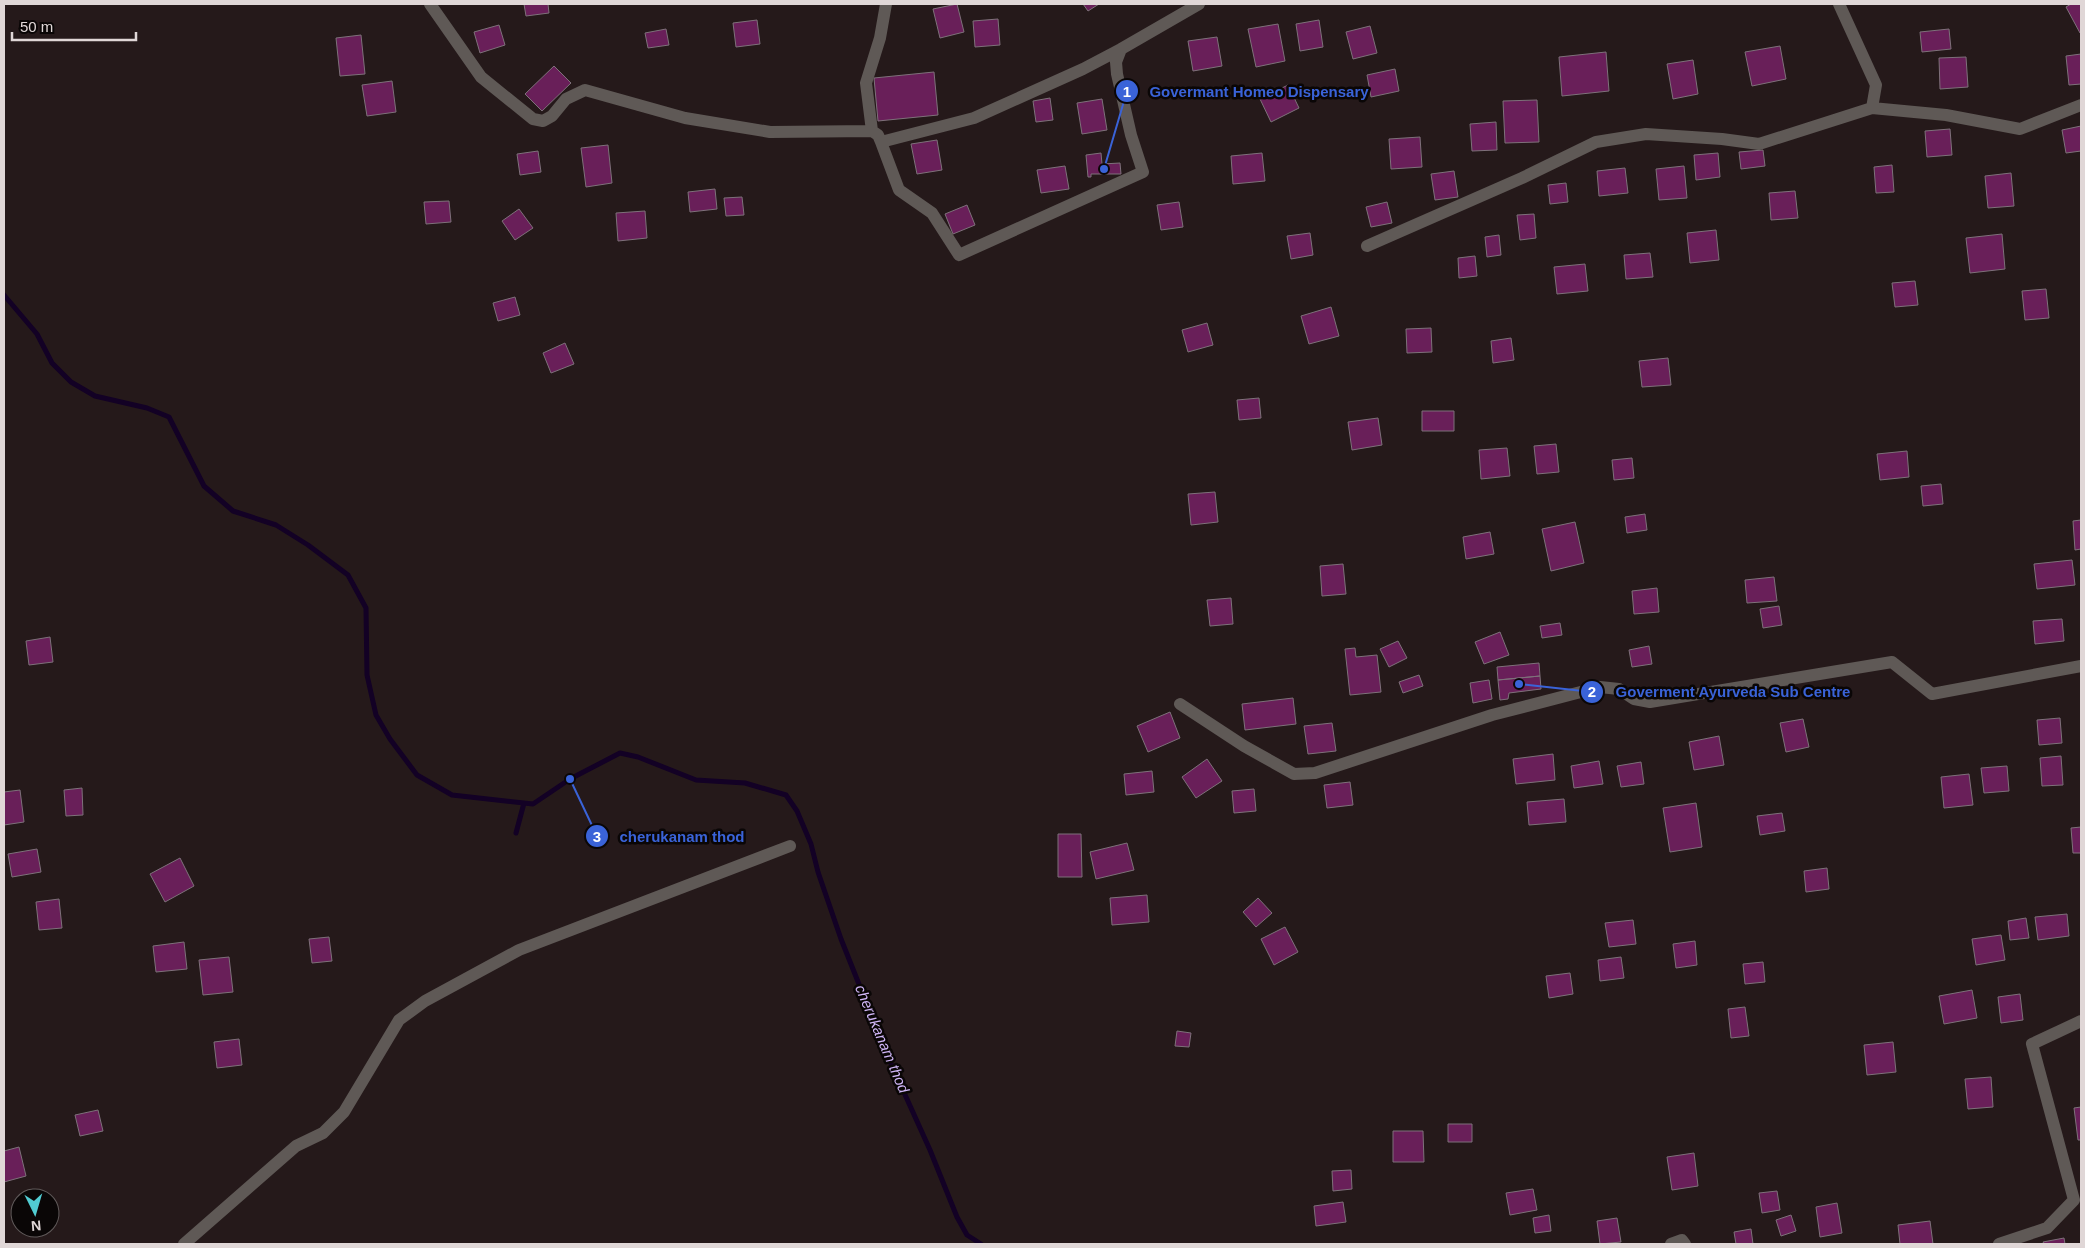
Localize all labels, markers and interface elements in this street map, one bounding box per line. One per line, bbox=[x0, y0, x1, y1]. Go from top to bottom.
scale bar bbox=[12, 10, 136, 42]
text: 50 m bbox=[20, 18, 53, 35]
callout: Govermant Homeo Dispensary bbox=[1114, 76, 1379, 106]
text: 1 bbox=[1123, 83, 1131, 100]
text: Govermant Homeo Dispensary bbox=[1149, 83, 1369, 100]
callout: Goverment Ayurveda Sub Centre bbox=[1580, 677, 1860, 707]
text: 2 bbox=[1588, 683, 1596, 700]
text: Goverment Ayurveda Sub Centre bbox=[1616, 683, 1850, 700]
callout: cherukanam thod bbox=[584, 821, 754, 851]
text: 3 bbox=[593, 828, 601, 845]
text: cherukanam thod bbox=[619, 828, 745, 845]
water label: cherukanam thod bbox=[852, 982, 913, 1096]
north arrow bbox=[10, 1188, 60, 1238]
text: N bbox=[30, 1218, 42, 1234]

